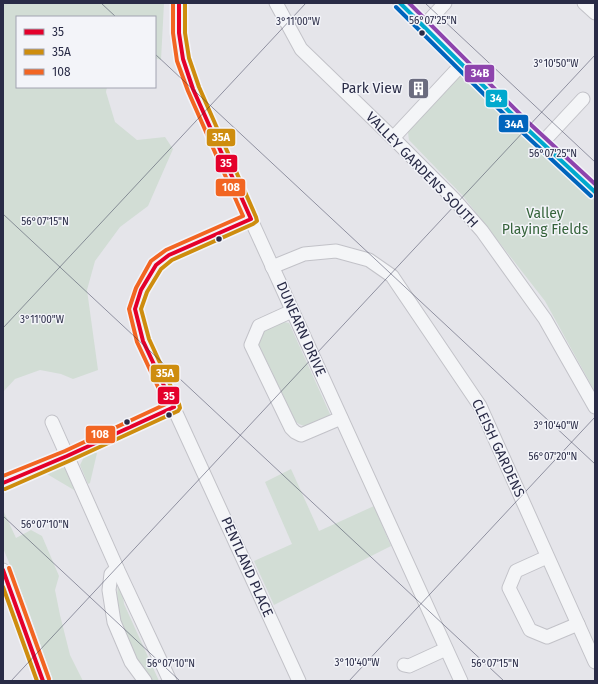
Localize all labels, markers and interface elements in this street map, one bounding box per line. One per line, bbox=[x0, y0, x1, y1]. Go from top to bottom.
text: 56°07'25"N bbox=[409, 15, 457, 27]
legend bbox=[16, 16, 156, 88]
text: 3°11'00"W bbox=[276, 16, 321, 28]
text: 35 bbox=[52, 25, 64, 39]
unlabelled marker bbox=[417, 28, 427, 38]
text: 35A bbox=[52, 45, 71, 59]
text: 3°10'50"W bbox=[534, 58, 579, 70]
line badge: 34B bbox=[464, 64, 495, 83]
text: 108 bbox=[52, 65, 71, 79]
text: 34B bbox=[470, 67, 490, 80]
building icon: Park View bbox=[405, 75, 431, 101]
place label: Park View bbox=[341, 80, 402, 97]
line badge: 34 bbox=[485, 89, 508, 108]
text: 34 bbox=[489, 92, 502, 105]
street label: VALLEY GARDENS SOUTH bbox=[362, 109, 482, 231]
line badge: 34A bbox=[498, 114, 529, 133]
text: 34A bbox=[504, 118, 524, 131]
line badge: 35A bbox=[206, 128, 236, 147]
text: 35A bbox=[211, 131, 231, 144]
text: 56°07'25"N bbox=[529, 148, 577, 160]
line badge: 35 bbox=[215, 154, 238, 173]
text: 35 bbox=[219, 157, 232, 170]
line badge: 108 bbox=[215, 178, 246, 197]
text: 108 bbox=[222, 181, 241, 194]
park label: Valley Playing Fields bbox=[502, 205, 589, 238]
text: 56°07'15"N bbox=[21, 216, 69, 228]
unlabelled marker bbox=[214, 234, 224, 244]
street label: DUNEARN DRIVE bbox=[272, 279, 330, 379]
text: 3°11'00"W bbox=[20, 314, 65, 326]
line badge: 35A bbox=[150, 364, 180, 383]
text: 35A bbox=[155, 367, 175, 380]
line badge: 35 bbox=[157, 386, 180, 405]
text: 35 bbox=[162, 390, 175, 403]
street label: CLEISH GARDENS bbox=[468, 396, 528, 500]
unlabelled marker bbox=[164, 410, 174, 420]
unlabelled marker bbox=[122, 417, 132, 427]
text: 3°10'40"W bbox=[534, 420, 579, 432]
line badge: 108 bbox=[85, 425, 116, 444]
text: 108 bbox=[91, 428, 110, 441]
text: 56°07'20"N bbox=[529, 451, 577, 463]
street label: PENTLAND PLACE bbox=[217, 514, 277, 620]
text: 56°07'10"N bbox=[21, 519, 69, 531]
text: 3°10'40"W bbox=[335, 657, 380, 669]
text: 56°07'10"N bbox=[147, 658, 195, 670]
text: 56°07'15"N bbox=[471, 658, 519, 670]

